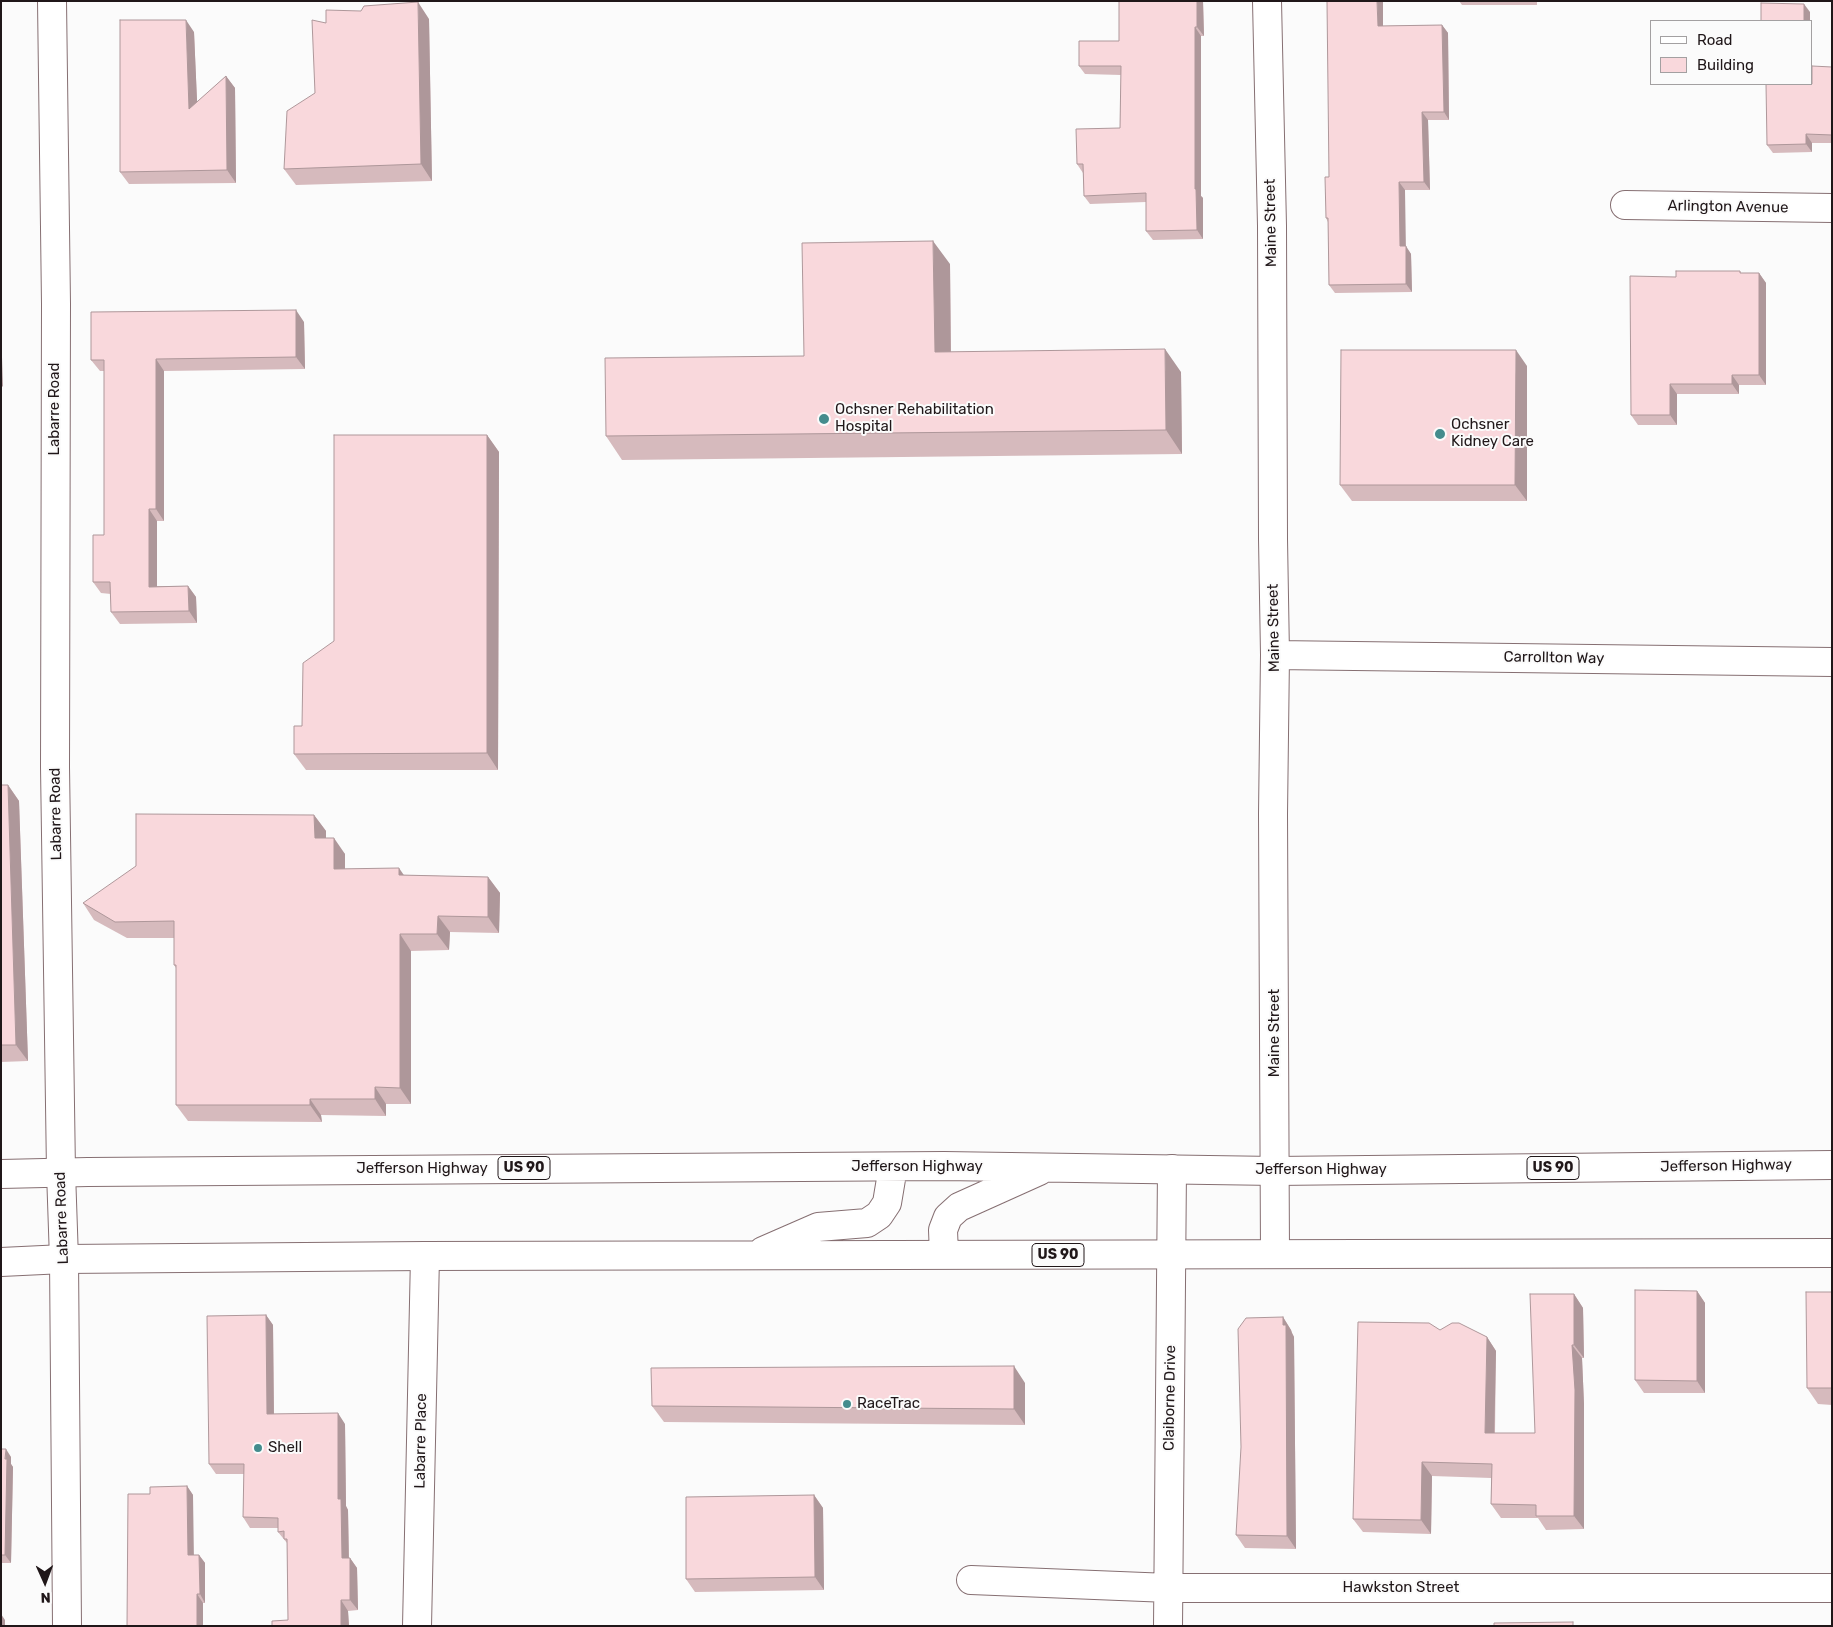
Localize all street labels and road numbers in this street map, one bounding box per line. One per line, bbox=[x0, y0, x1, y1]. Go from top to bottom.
street label: Maine Street bbox=[1261, 179, 1281, 267]
street label: Arlington Avenue bbox=[1667, 197, 1789, 217]
street label: Labarre Road bbox=[46, 363, 64, 455]
street label: Maine Street bbox=[1264, 584, 1284, 672]
street label: Carrollton Way bbox=[1503, 648, 1605, 668]
street label: Labarre Road bbox=[46, 767, 66, 861]
street label: Maine Street bbox=[1266, 989, 1284, 1077]
road number: US 90 bbox=[498, 1156, 550, 1180]
road number: US 90 bbox=[1527, 1156, 1579, 1180]
street label: Jefferson Highway bbox=[1660, 1156, 1792, 1176]
street label: Jefferson Highway bbox=[851, 1158, 983, 1176]
street label: Jefferson Highway bbox=[356, 1160, 488, 1178]
street label: Jefferson Highway bbox=[1255, 1161, 1387, 1179]
street label: Labarre Road bbox=[51, 1171, 73, 1265]
road number: US 90 bbox=[1032, 1244, 1084, 1266]
street label: Claiborne Drive bbox=[1160, 1345, 1180, 1451]
street label: Labarre Place bbox=[411, 1393, 431, 1489]
street label: Hawkston Street bbox=[1343, 1579, 1459, 1597]

